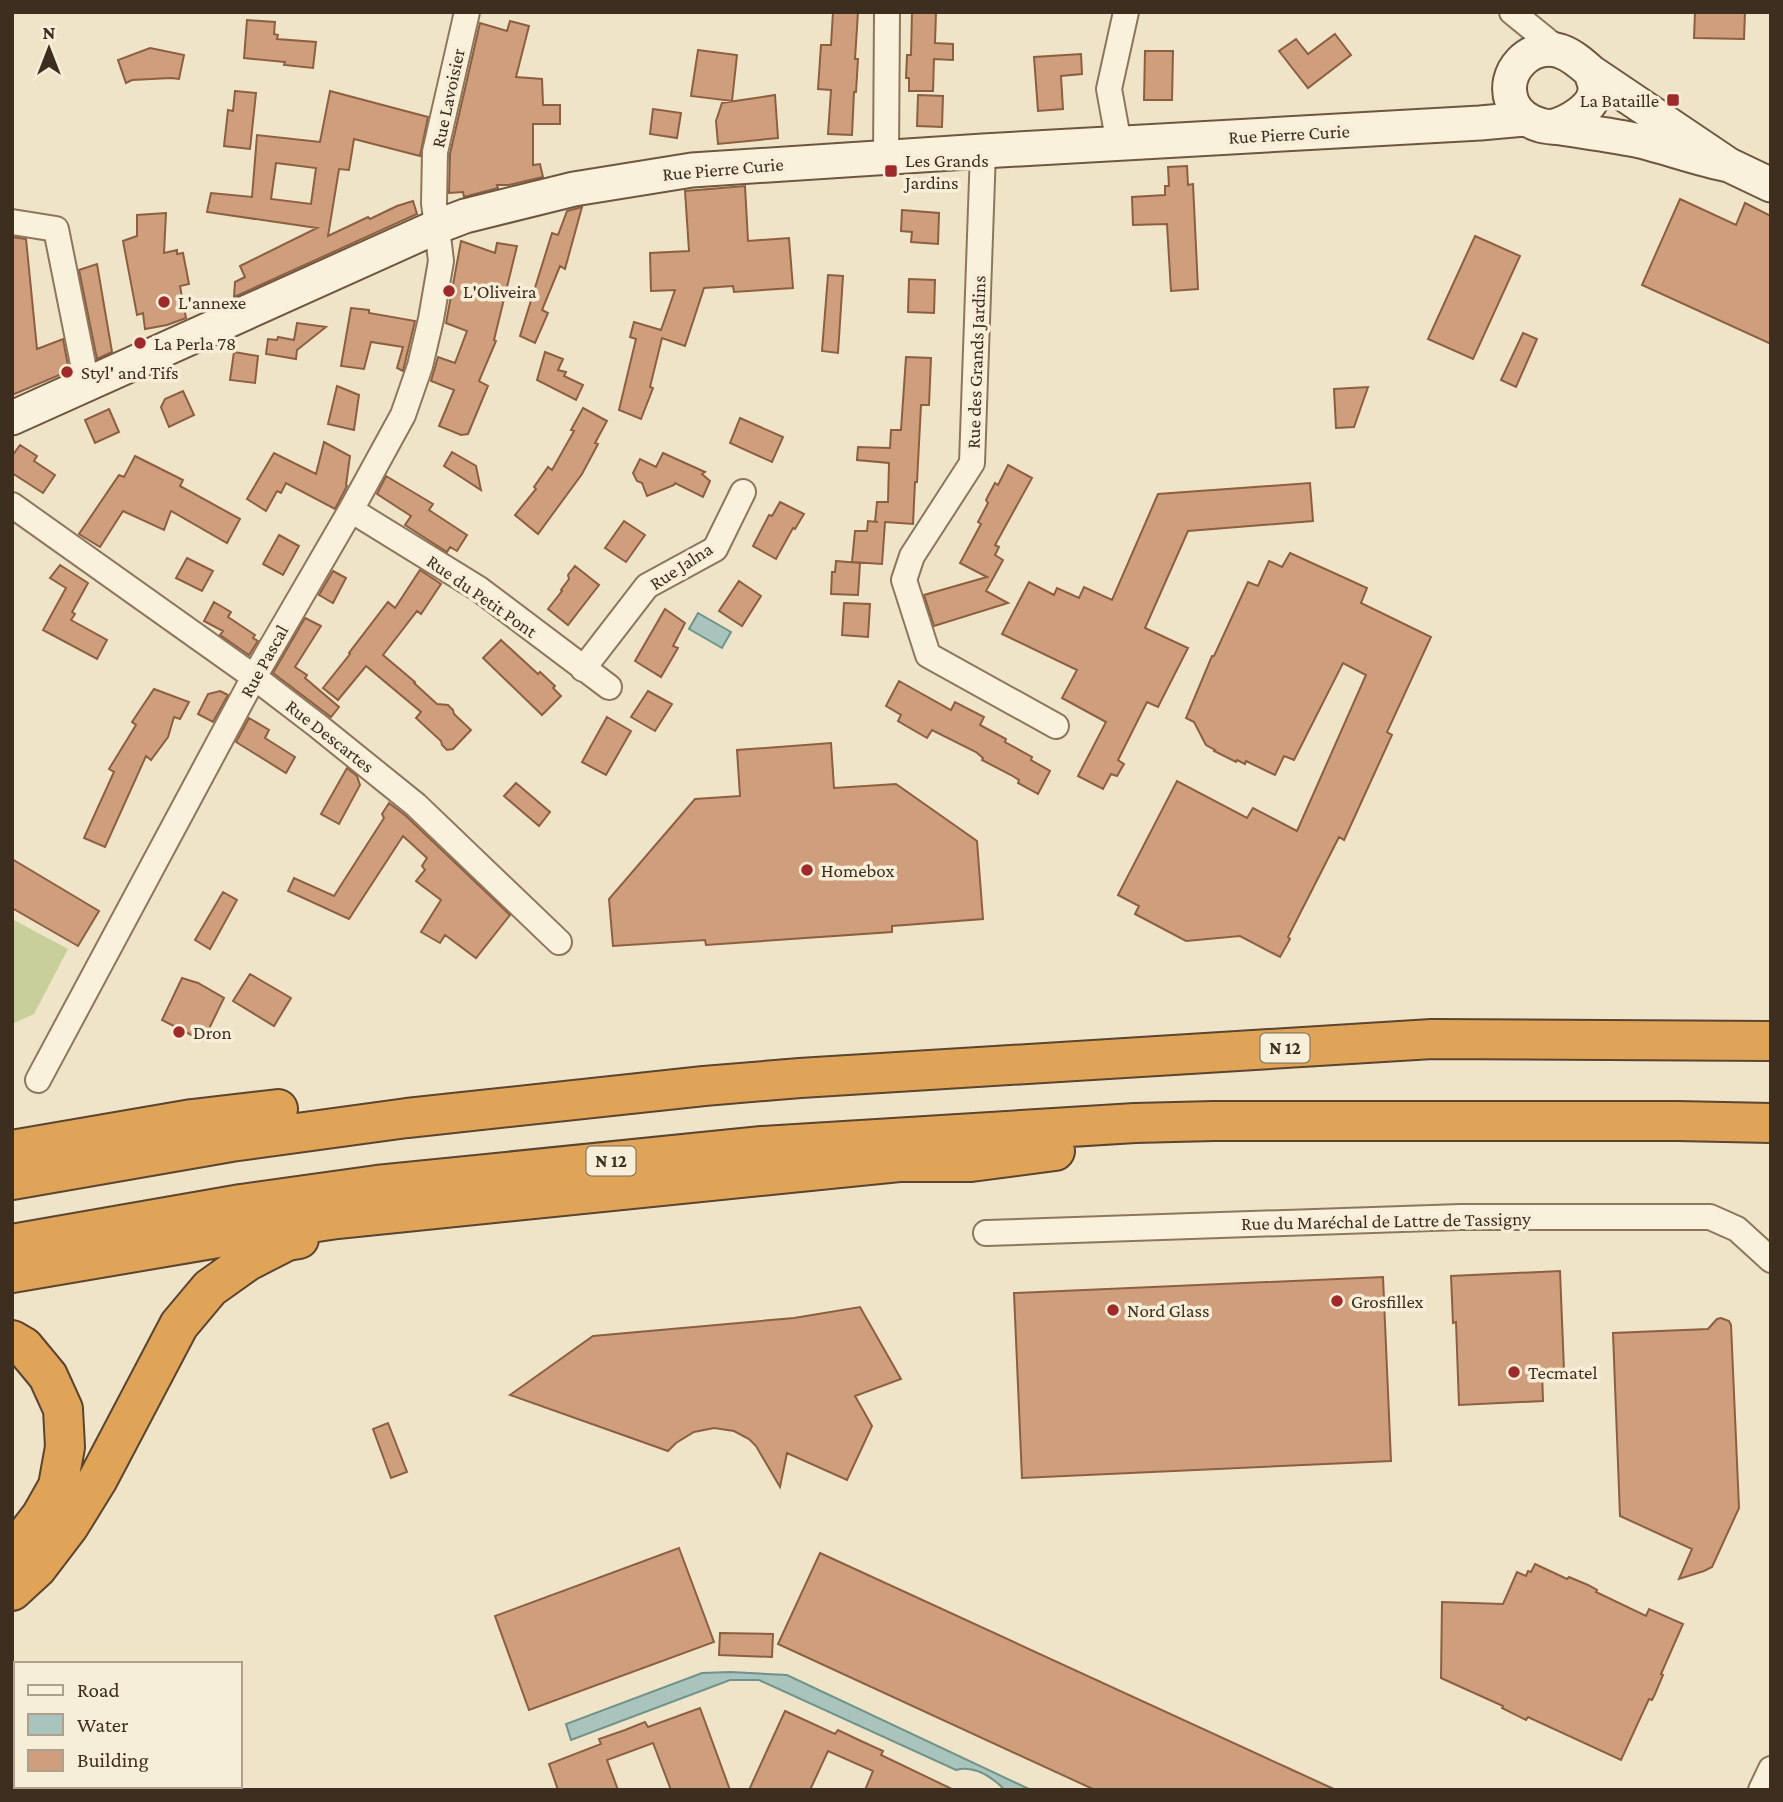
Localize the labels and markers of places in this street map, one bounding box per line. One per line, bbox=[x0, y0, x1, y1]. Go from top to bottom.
place label: La Bataille bbox=[1580, 90, 1659, 111]
marker: La Bataille bbox=[1665, 92, 1681, 108]
place label: Les Grands Jardins bbox=[903, 150, 989, 193]
marker: Les Grands Jardins bbox=[883, 163, 899, 179]
place label: L'Oliveira bbox=[463, 281, 537, 302]
marker: L'Oliveira bbox=[441, 283, 457, 299]
place label: L'annexe bbox=[178, 292, 246, 313]
marker: L'annexe bbox=[156, 294, 172, 310]
place label: La Perla 78 bbox=[154, 333, 236, 354]
marker: La Perla 78 bbox=[132, 335, 148, 351]
place label: Styl' and Tifs bbox=[81, 362, 179, 383]
marker: Styl' and Tifs bbox=[59, 364, 75, 380]
place label: Homebox bbox=[821, 860, 894, 881]
marker: Homebox bbox=[799, 862, 815, 878]
place label: Dron bbox=[193, 1022, 232, 1043]
marker: Dron bbox=[171, 1024, 187, 1040]
place label: Grosfillex bbox=[1351, 1291, 1424, 1312]
marker: Grosfillex bbox=[1329, 1293, 1345, 1309]
place label: Nord Glass bbox=[1127, 1300, 1209, 1321]
marker: Nord Glass bbox=[1105, 1302, 1121, 1318]
place label: Tecmatel bbox=[1528, 1362, 1597, 1383]
marker: Tecmatel bbox=[1506, 1364, 1522, 1380]

